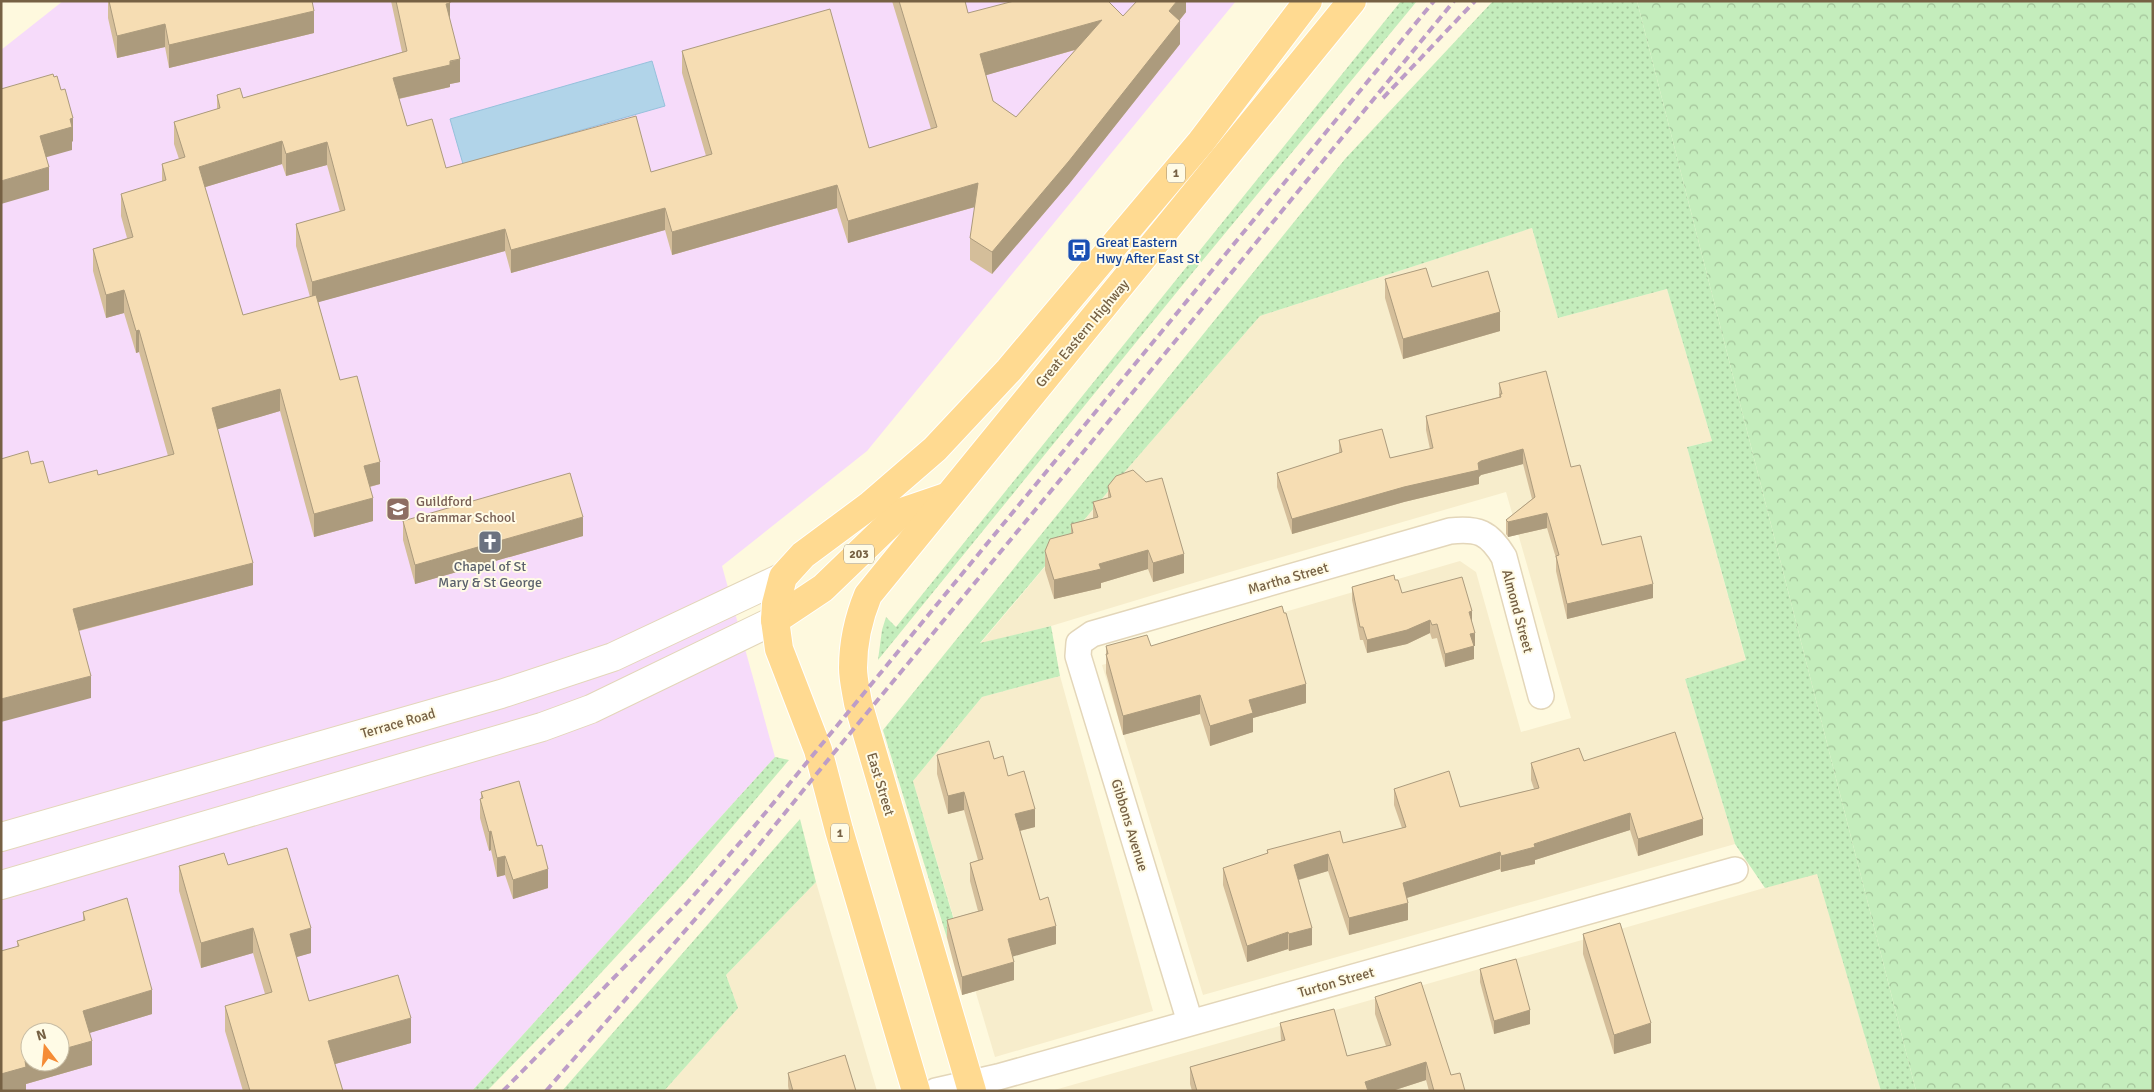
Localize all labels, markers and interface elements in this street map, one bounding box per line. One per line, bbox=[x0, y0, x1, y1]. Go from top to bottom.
road number: 1 bbox=[1167, 164, 1185, 182]
place label: Great Eastern Hwy After East St bbox=[1096, 234, 1200, 267]
bus stop icon: Great Eastern Hwy After East St bbox=[1066, 237, 1092, 263]
street label: Great Eastern Highway bbox=[1032, 275, 1133, 391]
place label: Guildford Grammar School bbox=[416, 493, 515, 526]
school or university icon: Guildford Grammar School bbox=[385, 496, 411, 522]
church icon: Chapel of St Mary & St George bbox=[477, 529, 503, 555]
road number: 203 bbox=[844, 544, 874, 564]
place label: Chapel of St Mary & St George bbox=[438, 558, 542, 591]
street label: Martha Street bbox=[1246, 559, 1330, 598]
street label: Almond Street bbox=[1498, 568, 1537, 655]
street label: Terrace Road bbox=[359, 705, 437, 742]
street label: East Street bbox=[863, 750, 898, 818]
street label: Gibbons Avenue bbox=[1107, 777, 1152, 873]
road number: 1 bbox=[831, 824, 849, 842]
street label: Turton Street bbox=[1296, 964, 1376, 1001]
north arrow bbox=[20, 1022, 70, 1072]
text: N bbox=[35, 1025, 49, 1044]

